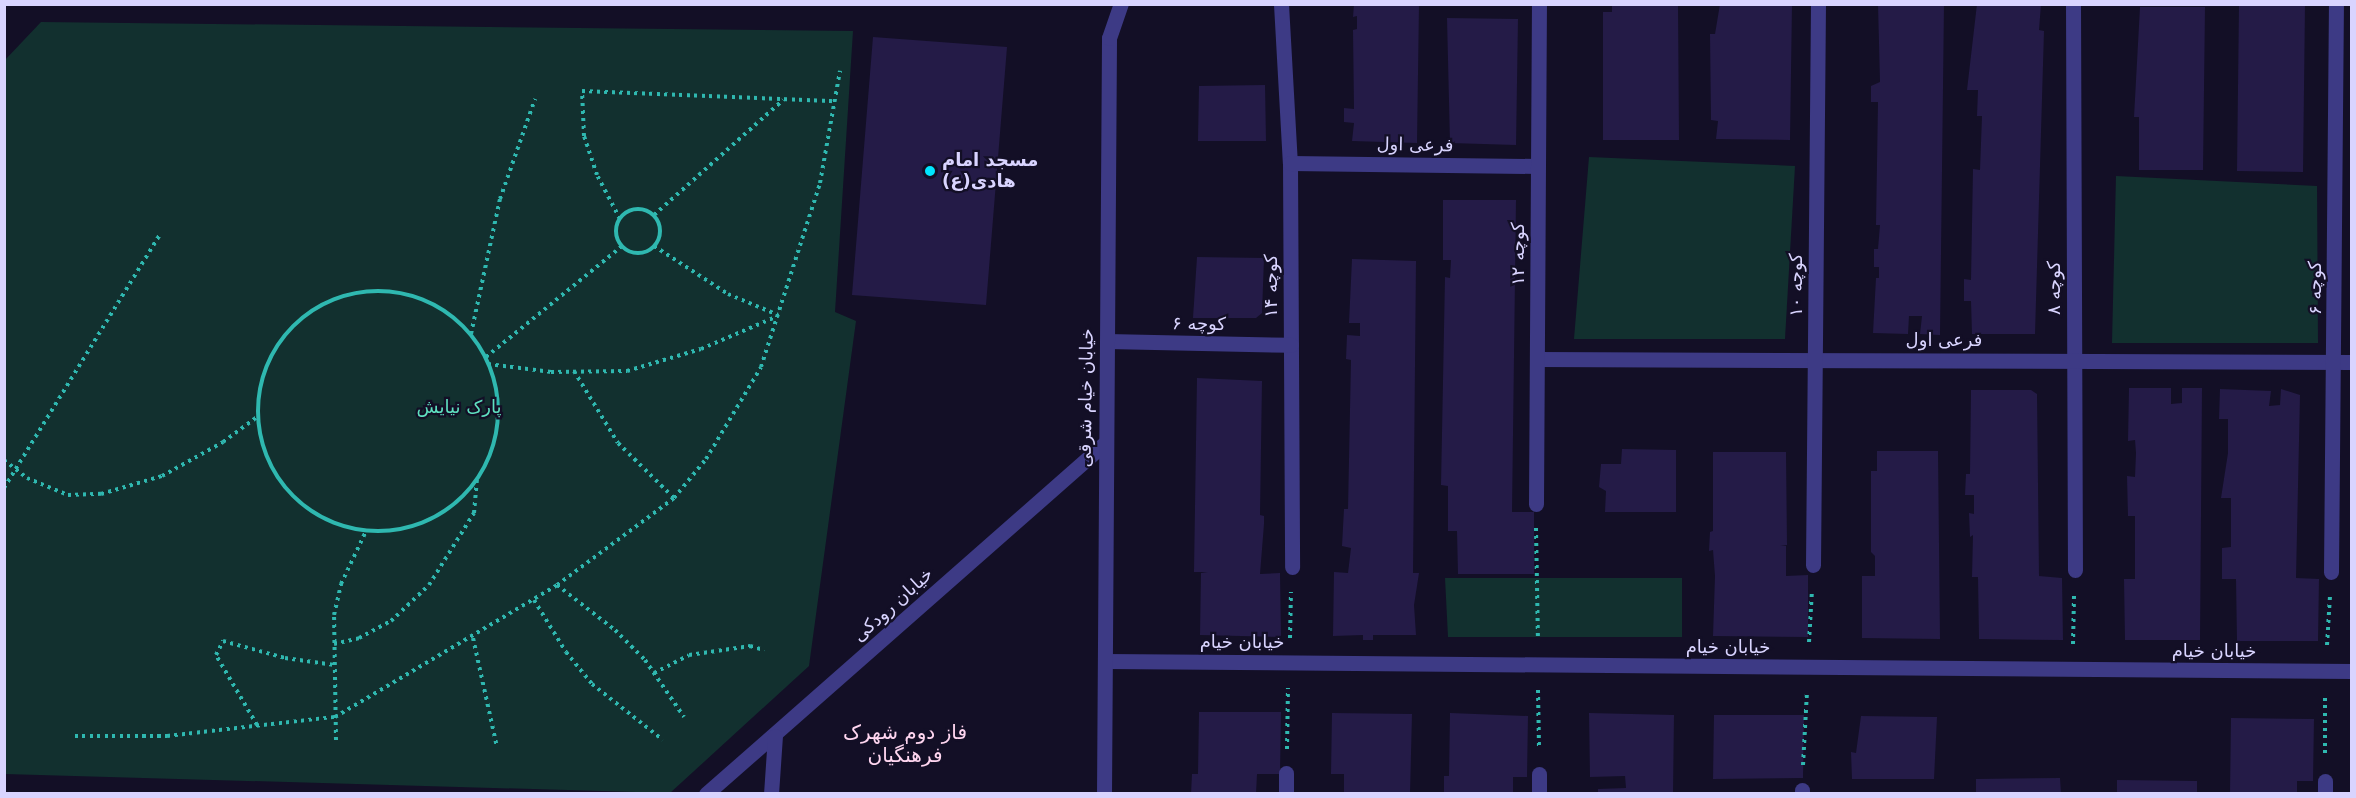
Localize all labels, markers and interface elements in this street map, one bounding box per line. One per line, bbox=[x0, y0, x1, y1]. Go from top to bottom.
street label: فرعی اول bbox=[1376, 134, 1454, 156]
place label: مسجد امام هادی(ع) bbox=[942, 150, 1038, 192]
marker: مسجد امام هادی(ع) bbox=[923, 164, 937, 178]
street label: کوچه ۱۲ bbox=[1507, 222, 1529, 286]
street label: کوچه ۱۰ bbox=[1785, 253, 1807, 317]
street label: کوچه ۱۴ bbox=[1260, 254, 1282, 318]
street label: کوچه ۸ bbox=[2043, 261, 2065, 315]
street label: کوچه ۶ bbox=[2304, 261, 2326, 315]
street label: کوچه ۶ bbox=[1172, 313, 1226, 335]
street label: خیابان خیام شرقی bbox=[1074, 328, 1098, 468]
street label: فرعی اول bbox=[1906, 329, 1982, 351]
park label: پارک نیایش bbox=[417, 396, 501, 418]
street label: خیابان رودکی bbox=[848, 563, 938, 647]
street label: خیابان خیام bbox=[1200, 631, 1284, 653]
street label: خیابان خیام bbox=[1686, 636, 1770, 658]
street label: خیابان خیام bbox=[2172, 640, 2256, 662]
district label: فاز دوم شهرک فرهنگیان bbox=[843, 720, 967, 767]

